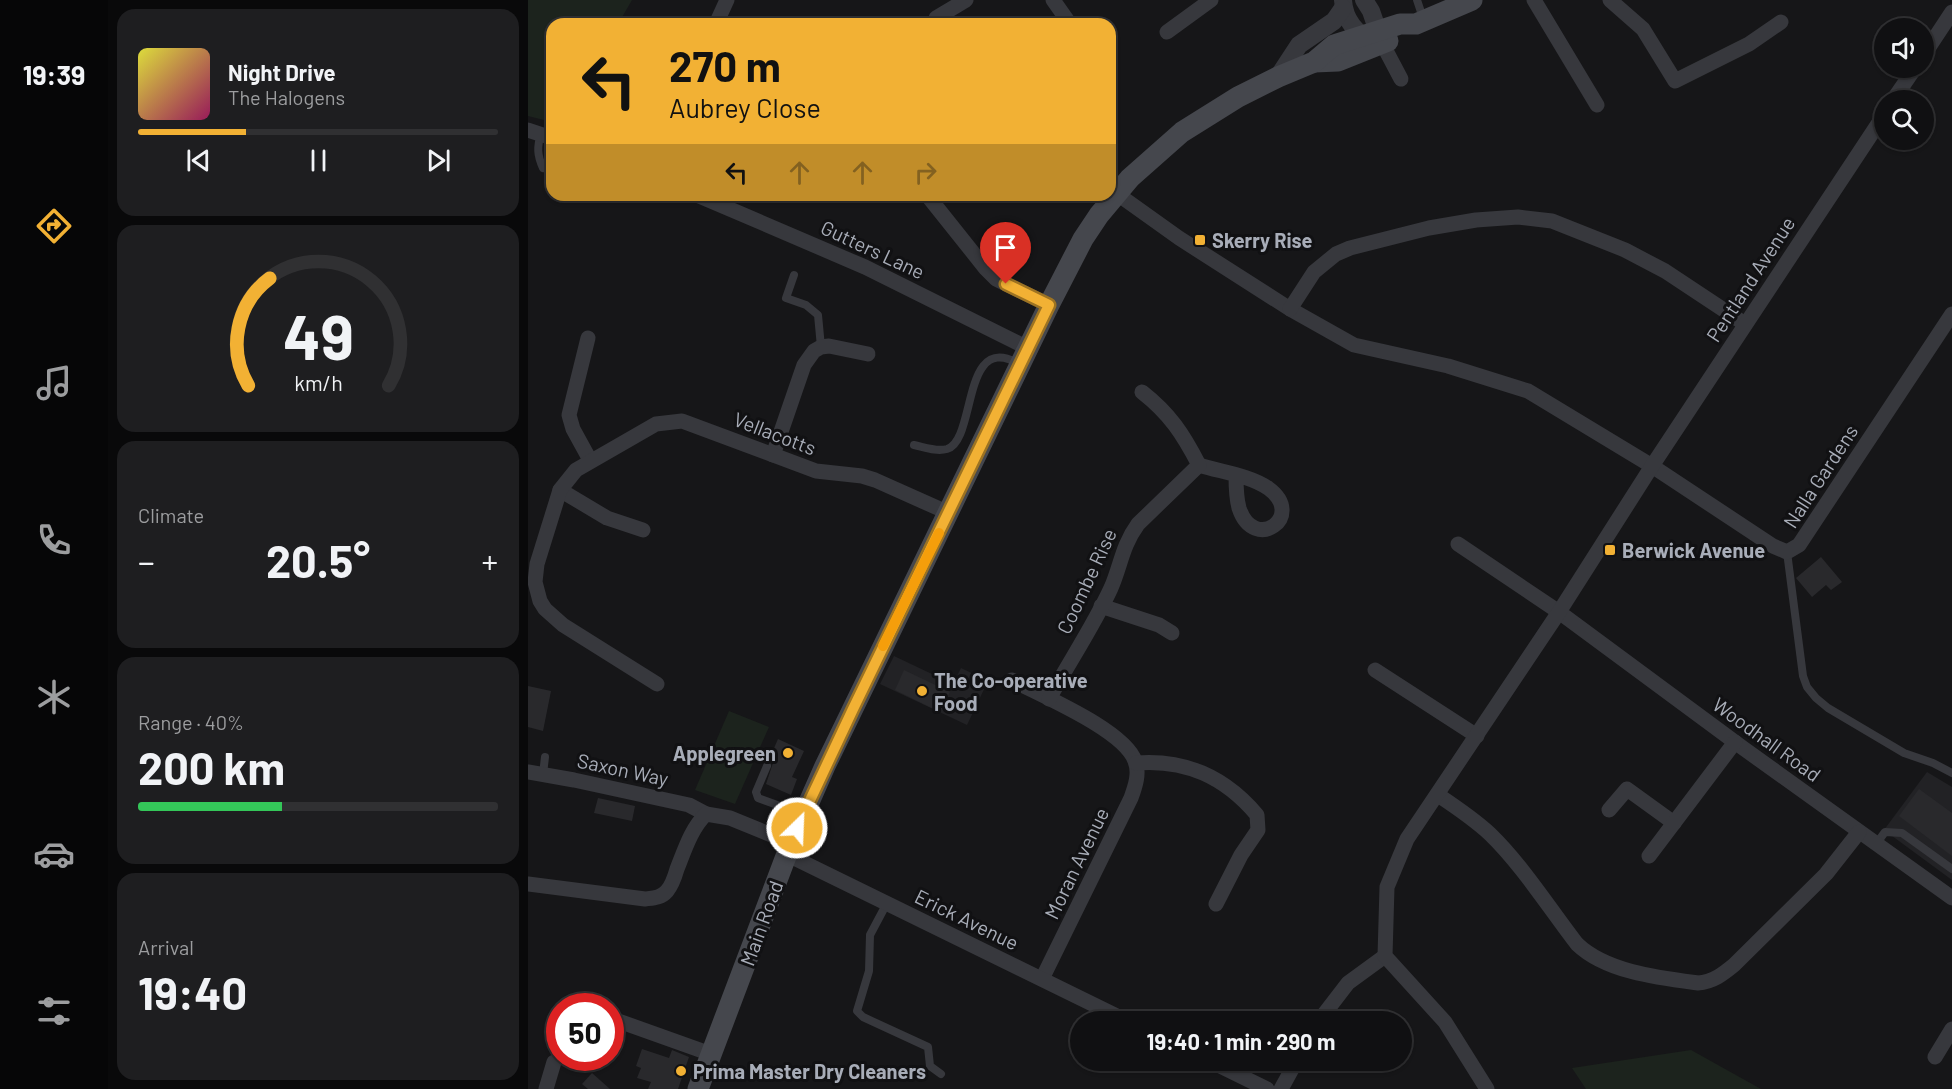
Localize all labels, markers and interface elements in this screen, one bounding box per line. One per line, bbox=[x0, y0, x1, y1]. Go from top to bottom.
map controls bbox=[1874, 18, 1934, 150]
button: sound bbox=[1874, 18, 1934, 78]
text: 270 m bbox=[669, 40, 781, 90]
icon: left bbox=[570, 42, 648, 120]
text: 19:39 bbox=[23, 58, 85, 90]
text: Night Drive bbox=[228, 59, 336, 85]
text: The Halogens bbox=[228, 85, 345, 109]
button: search bbox=[1874, 90, 1934, 150]
text: Aubrey Close bbox=[669, 91, 821, 123]
icon: previous bbox=[182, 144, 215, 177]
icon: pause bbox=[302, 144, 335, 177]
icon: next bbox=[422, 144, 455, 177]
icon: left bbox=[720, 156, 753, 189]
icon: ahead bbox=[783, 156, 816, 189]
icon: ahead bbox=[846, 156, 879, 189]
icon: right bbox=[909, 156, 942, 189]
icon: directions bbox=[33, 205, 75, 247]
street label: Pentland Avenue bbox=[1701, 212, 1799, 346]
street label: Gutters Lane bbox=[817, 215, 929, 283]
pin bbox=[980, 222, 1031, 284]
place label: Skerry Rise bbox=[1212, 228, 1313, 252]
icon: arrive bbox=[989, 231, 1022, 264]
marker: Skerry Rise bbox=[1193, 233, 1207, 247]
text: 49 bbox=[283, 298, 353, 372]
icon: music bbox=[33, 362, 75, 404]
text: km/h bbox=[294, 370, 342, 395]
street label: Vellacotts bbox=[730, 406, 820, 460]
street label: Nalla Gardens bbox=[1778, 420, 1862, 532]
text: Climate bbox=[138, 503, 204, 527]
icon: phone bbox=[33, 519, 75, 561]
street label: Coombe Rise bbox=[1051, 524, 1121, 638]
text: 20.5° bbox=[266, 533, 370, 587]
place label: Berwick Avenue bbox=[1622, 538, 1765, 562]
text: − bbox=[138, 541, 155, 581]
text: + bbox=[482, 541, 498, 581]
marker: Berwick Avenue bbox=[1603, 543, 1617, 557]
place label: The Co-operative Food bbox=[934, 668, 1088, 715]
icon: climate bbox=[33, 676, 75, 718]
marker: The Co-operative Food bbox=[915, 684, 929, 698]
street label: Woodhall Road bbox=[1708, 692, 1826, 786]
text: Range · 40% bbox=[138, 710, 244, 734]
text: 200 km bbox=[138, 740, 285, 794]
place label: Applegreen bbox=[673, 741, 776, 765]
marker: Applegreen bbox=[781, 746, 795, 760]
street label: Saxon Way bbox=[575, 748, 671, 790]
position arrow bbox=[765, 796, 829, 860]
street label: Moran Avenue bbox=[1039, 803, 1113, 923]
icon: car bbox=[33, 833, 75, 875]
street label: Main Road bbox=[735, 877, 787, 969]
street label: Erick Avenue bbox=[911, 884, 1023, 954]
text: Arrival bbox=[138, 935, 194, 959]
text: 19:40 bbox=[138, 965, 247, 1019]
icon: filters bbox=[33, 990, 75, 1032]
speed limit sign: 50 bbox=[546, 993, 624, 1071]
text: 19:40 · 1 min · 290 m bbox=[1147, 1028, 1335, 1054]
place label: Prima Master Dry Cleaners bbox=[693, 1059, 926, 1083]
marker: Prima Master Dry Cleaners bbox=[674, 1064, 688, 1078]

